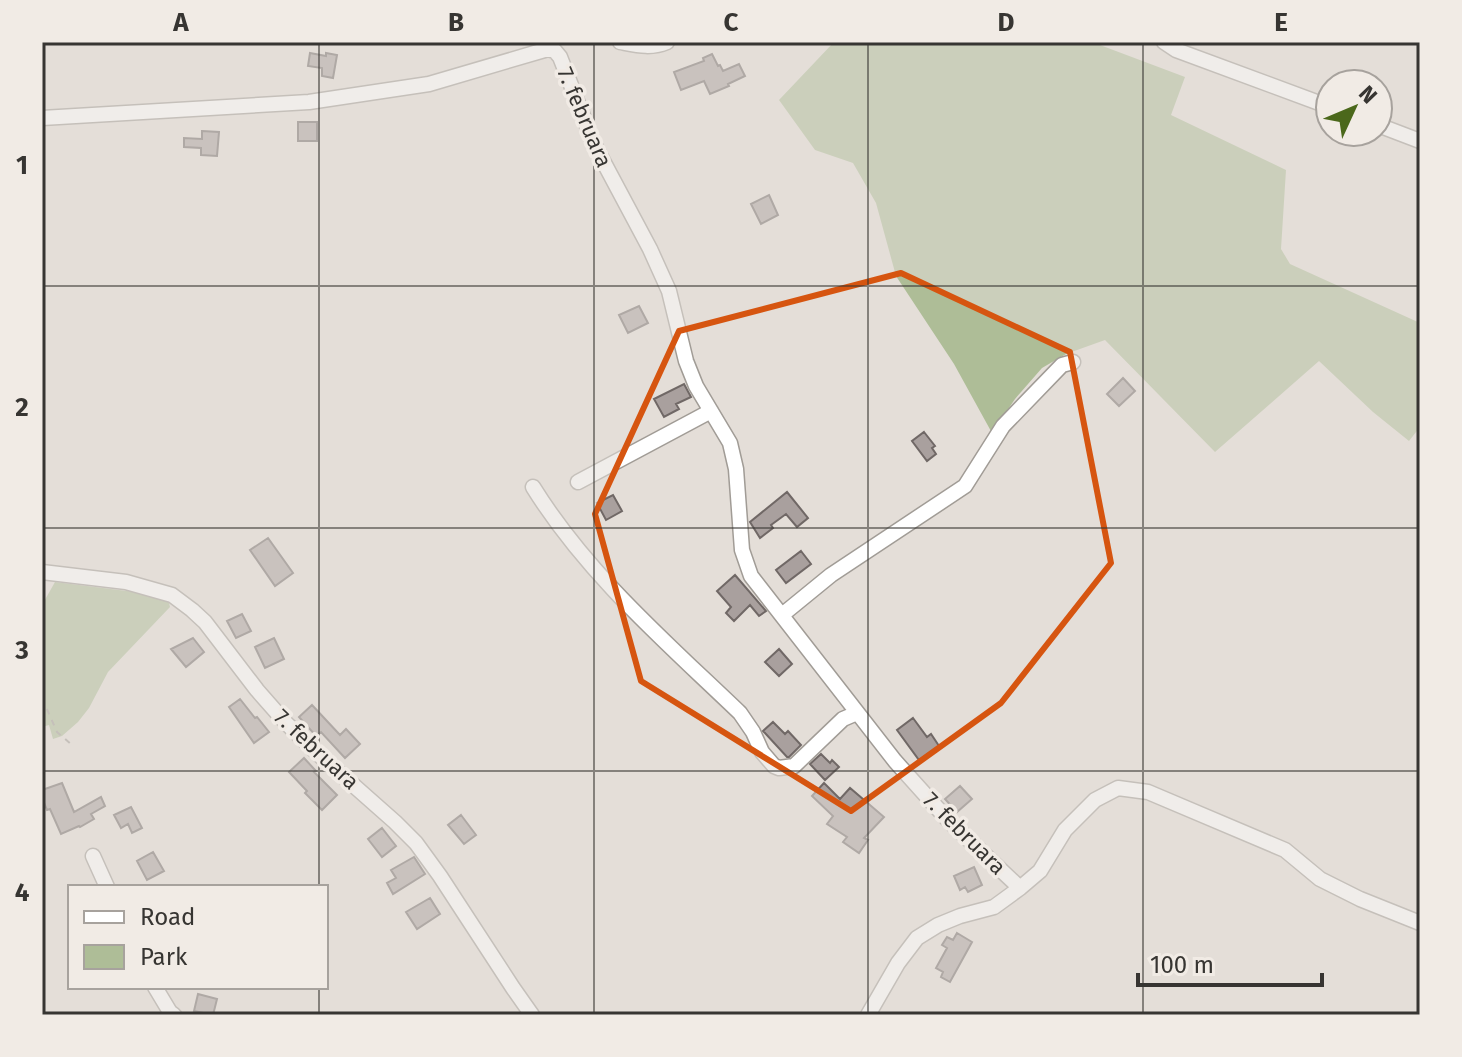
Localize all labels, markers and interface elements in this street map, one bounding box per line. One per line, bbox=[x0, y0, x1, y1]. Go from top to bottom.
text: A bbox=[172, 7, 189, 38]
text: B bbox=[448, 7, 464, 38]
text: C bbox=[724, 7, 739, 38]
text: D bbox=[998, 7, 1015, 38]
text: E bbox=[1274, 7, 1288, 38]
street label: 7. februara bbox=[551, 63, 618, 171]
north arrow bbox=[1314, 68, 1394, 148]
text: N bbox=[1353, 80, 1383, 109]
text: 1 bbox=[16, 150, 28, 181]
text: 2 bbox=[15, 392, 29, 423]
text: 3 bbox=[14, 635, 29, 666]
street label: 7. februara bbox=[269, 703, 365, 795]
street label: 7. februara bbox=[918, 786, 1012, 880]
text: 4 bbox=[15, 877, 30, 908]
legend bbox=[68, 885, 328, 989]
text: Road bbox=[140, 903, 195, 931]
scale bar bbox=[1138, 937, 1322, 987]
text: Park bbox=[140, 943, 188, 971]
text: 100 m bbox=[1150, 951, 1214, 979]

